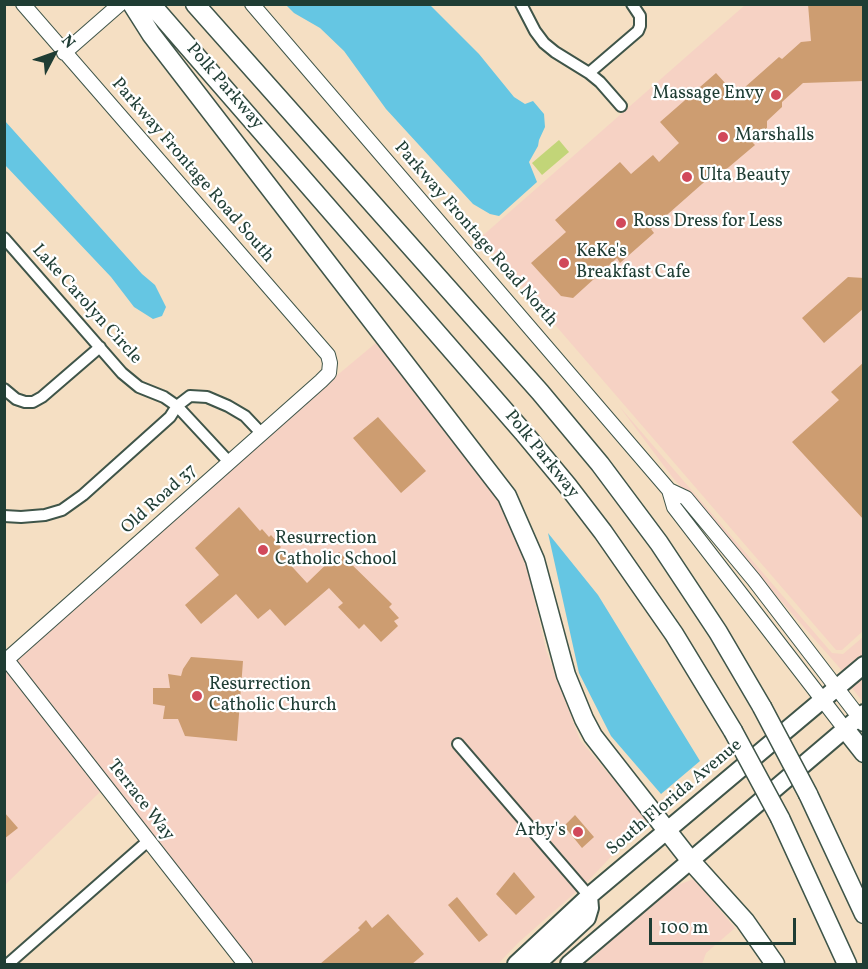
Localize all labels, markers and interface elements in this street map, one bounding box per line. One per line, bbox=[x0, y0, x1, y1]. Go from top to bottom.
north arrow bbox=[24, 24, 84, 84]
text: N bbox=[55, 31, 80, 54]
street label: Polk Parkway bbox=[181, 39, 267, 135]
street label: Parkway Frontage Road South bbox=[106, 74, 278, 268]
place label: Massage Envy bbox=[652, 84, 764, 106]
marker: Massage Envy bbox=[769, 88, 783, 102]
place label: Marshalls bbox=[735, 126, 814, 148]
marker: Marshalls bbox=[716, 130, 730, 144]
street label: Parkway Frontage Road North bbox=[389, 138, 561, 332]
place label: Ulta Beauty bbox=[699, 166, 790, 188]
marker: Ulta Beauty bbox=[680, 170, 694, 184]
place label: Ross Dress for Less bbox=[633, 212, 783, 234]
marker: Ross Dress for Less bbox=[614, 216, 628, 230]
street label: Lake Carolyn Circle bbox=[26, 241, 146, 369]
place label: KeKe's Breakfast Cafe bbox=[576, 242, 690, 284]
marker: KeKe's Breakfast Cafe bbox=[557, 256, 571, 270]
street label: Polk Parkway bbox=[499, 407, 583, 503]
street label: Old Road 37 bbox=[118, 460, 202, 540]
place label: Resurrection Catholic School bbox=[275, 529, 397, 572]
marker: Resurrection Catholic School bbox=[256, 543, 270, 557]
place label: Resurrection Catholic Church bbox=[209, 675, 337, 718]
marker: Resurrection Catholic Church bbox=[190, 689, 204, 703]
street label: South Florida Avenue bbox=[603, 735, 747, 861]
street label: Terrace Way bbox=[102, 756, 178, 846]
place label: Arby's bbox=[515, 821, 566, 843]
marker: Arby's bbox=[571, 825, 585, 839]
scale bar bbox=[652, 906, 799, 944]
text: 100 m bbox=[660, 916, 709, 941]

